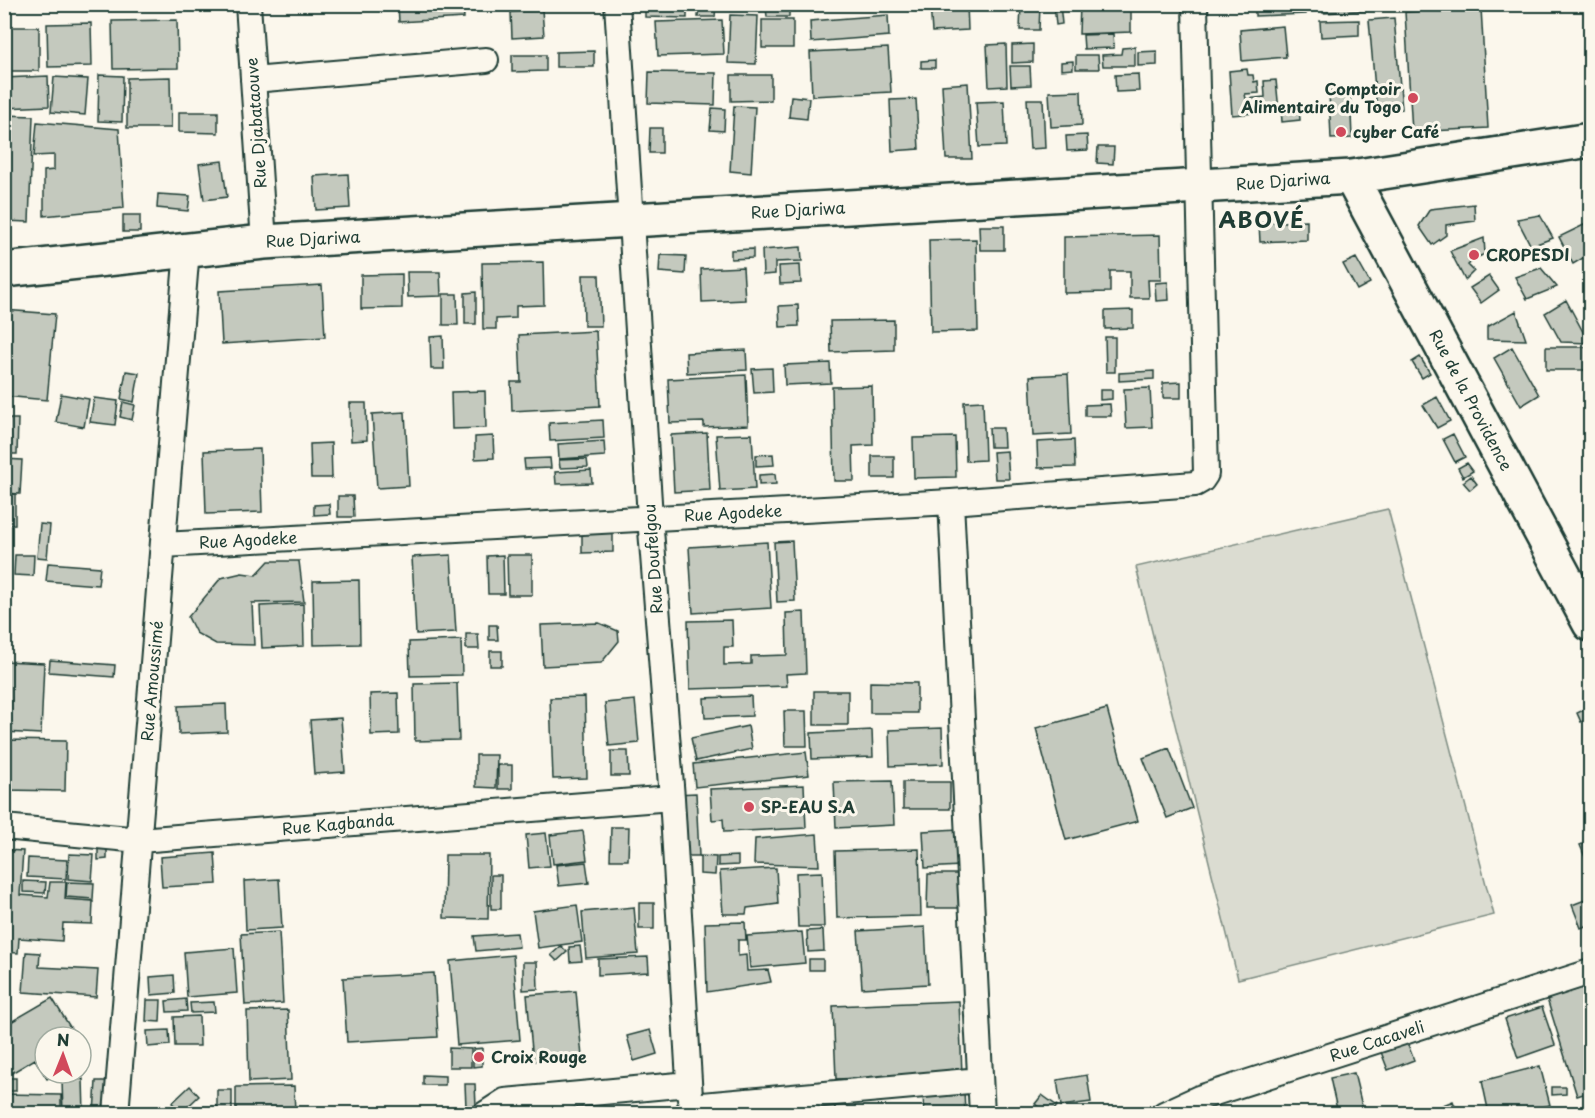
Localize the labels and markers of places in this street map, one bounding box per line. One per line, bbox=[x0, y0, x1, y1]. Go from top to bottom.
place label: Comptoir Alimentaire du Togo bbox=[1240, 76, 1402, 118]
marker: Comptoir Alimentaire du Togo bbox=[1406, 91, 1420, 105]
place label: cyber Café bbox=[1353, 119, 1439, 143]
marker: cyber Café bbox=[1334, 125, 1348, 139]
place label: CROPESDI bbox=[1486, 242, 1570, 266]
marker: CROPESDI bbox=[1467, 248, 1481, 262]
place label: SP-EAU S.A bbox=[761, 794, 855, 818]
marker: SP-EAU S.A bbox=[742, 800, 756, 814]
place label: Croix Rouge bbox=[491, 1044, 587, 1068]
marker: Croix Rouge bbox=[472, 1050, 486, 1064]

